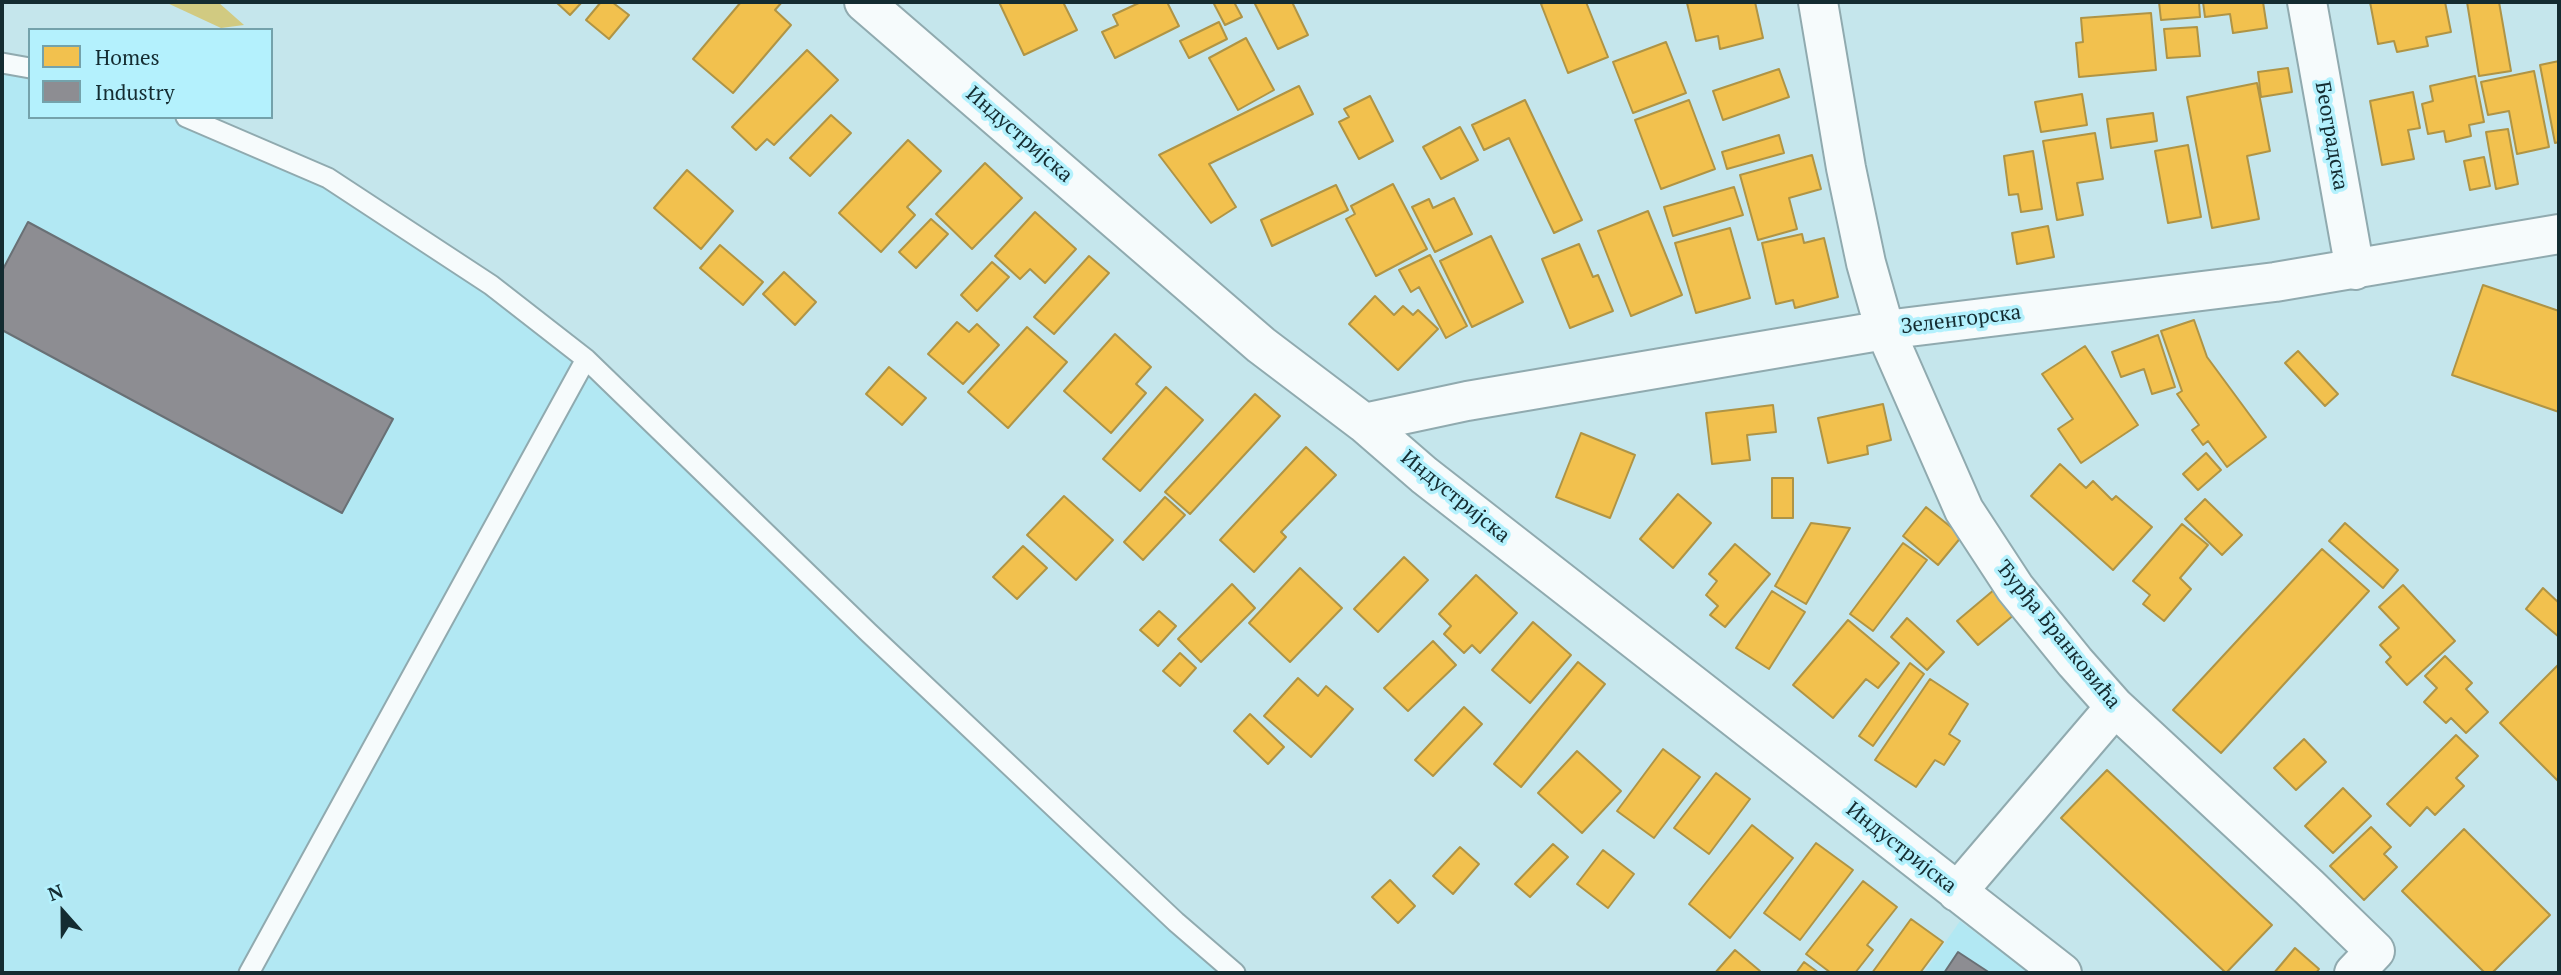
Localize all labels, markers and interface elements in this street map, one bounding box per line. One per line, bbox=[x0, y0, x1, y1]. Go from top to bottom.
legend bbox=[28, 28, 273, 119]
text: Homes bbox=[95, 43, 160, 71]
text: Industry bbox=[95, 78, 175, 106]
street label: Београдска bbox=[2309, 80, 2353, 192]
street label: Индустријска bbox=[960, 82, 1078, 188]
street label: Зеленгорска bbox=[1899, 300, 2023, 340]
street label: Индустријска bbox=[1395, 445, 1515, 549]
street label: Ђурђа Бранковића bbox=[1990, 556, 2126, 714]
street label: Индустријска bbox=[1841, 797, 1961, 899]
north arrow bbox=[28, 877, 98, 947]
text: N bbox=[44, 878, 66, 906]

